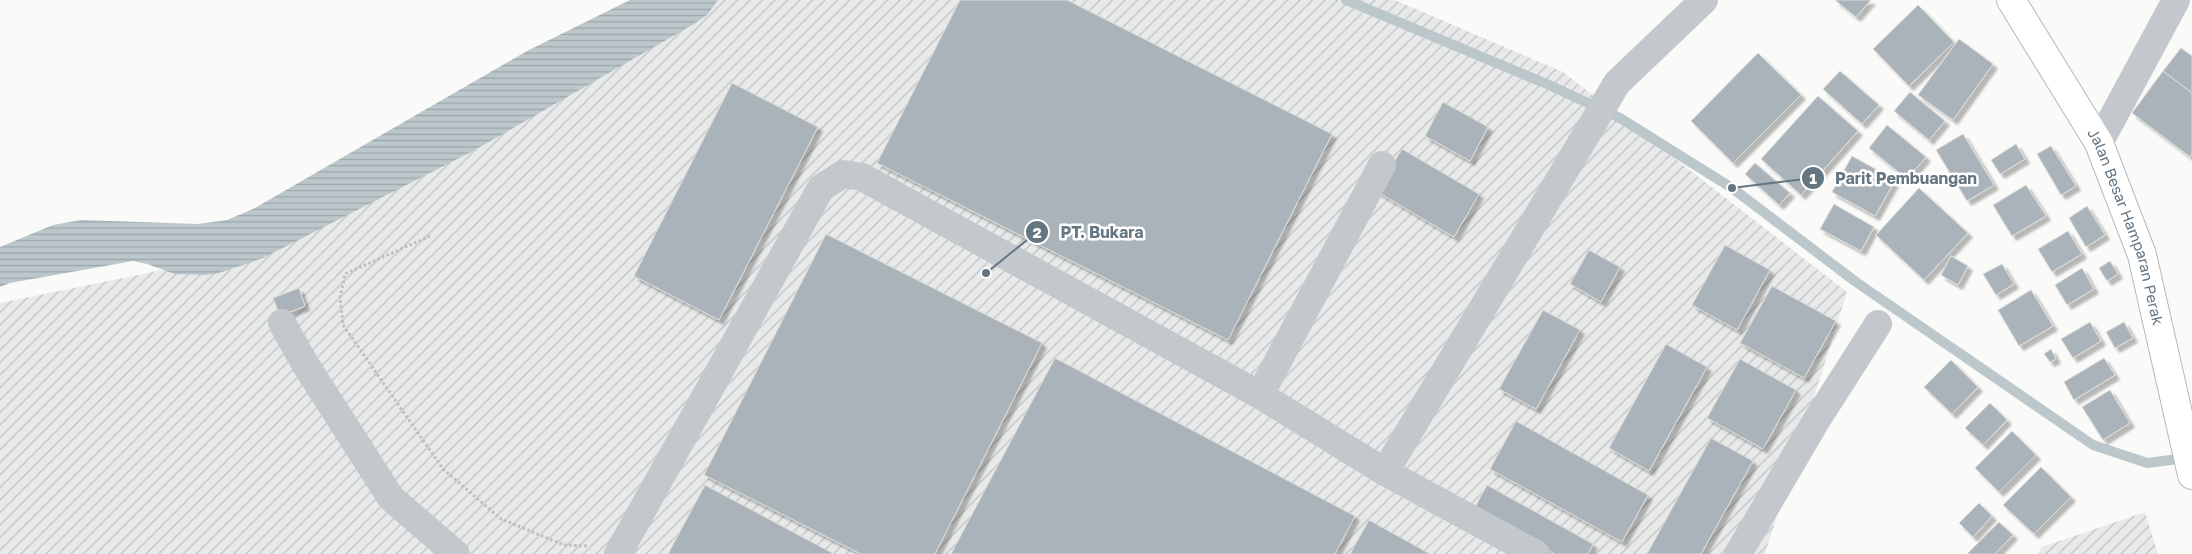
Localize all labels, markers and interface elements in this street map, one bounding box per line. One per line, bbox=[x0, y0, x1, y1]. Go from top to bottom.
street label: Jalan Besar Hamparan Perak bbox=[2084, 125, 2168, 327]
callout: Parit Pembuangan bbox=[1801, 163, 1987, 194]
text: Parit Pembuangan bbox=[1835, 168, 1977, 188]
text: 1 bbox=[1809, 169, 1817, 187]
callout: PT. Bukara bbox=[1025, 217, 1153, 248]
text: PT. Bukara bbox=[1060, 222, 1144, 242]
text: 2 bbox=[1032, 223, 1042, 241]

